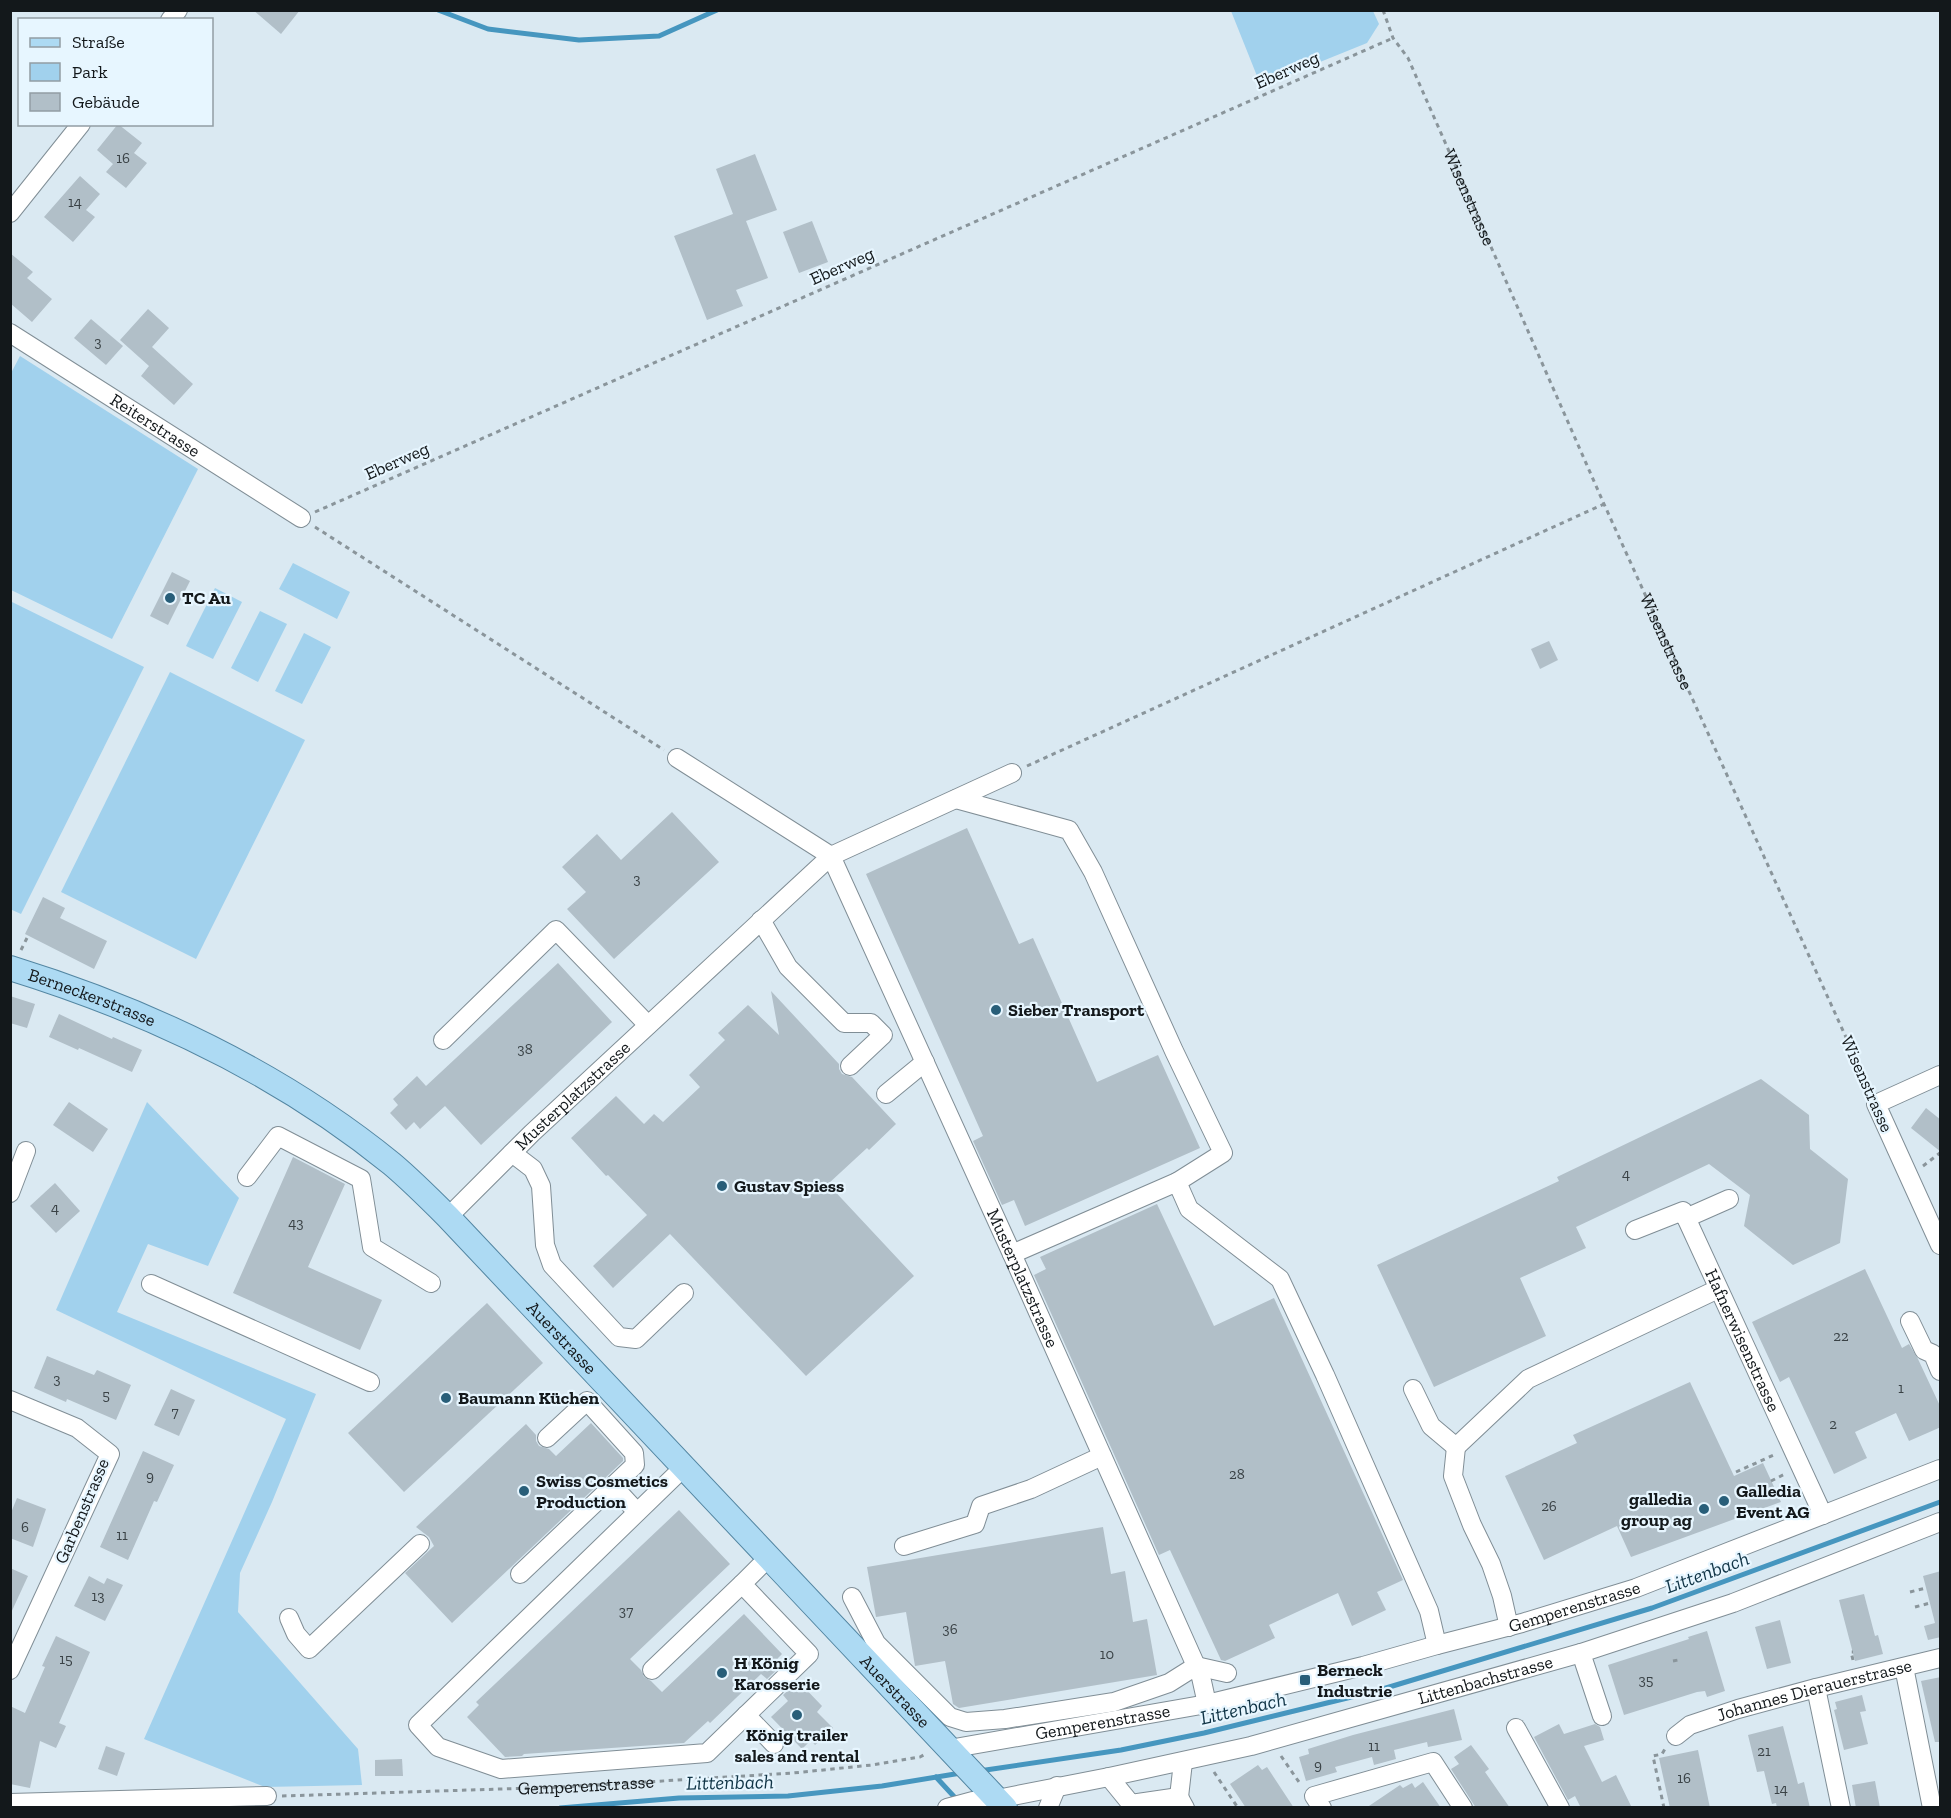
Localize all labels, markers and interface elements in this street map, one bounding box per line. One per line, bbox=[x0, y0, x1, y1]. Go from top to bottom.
legend bbox=[18, 18, 213, 126]
text: Straße bbox=[72, 31, 125, 53]
street label: Eberweg bbox=[1251, 46, 1323, 94]
text: Park bbox=[72, 61, 108, 83]
text: Gebäude bbox=[72, 91, 140, 113]
street label: Wisenstrasse bbox=[1438, 146, 1500, 249]
house number: 16 bbox=[116, 149, 130, 167]
house number: 14 bbox=[68, 193, 82, 211]
street label: Eberweg bbox=[806, 242, 878, 290]
house number: 3 bbox=[94, 333, 102, 351]
street label: Reiterstrasse bbox=[106, 389, 204, 462]
street label: Eberweg bbox=[361, 437, 433, 485]
place label: TC Au bbox=[182, 587, 231, 609]
street label: Wisenstrasse bbox=[1635, 590, 1698, 693]
marker: TC Au bbox=[163, 591, 177, 605]
house number: 3 bbox=[633, 870, 641, 888]
street label: Berneckerstrasse bbox=[26, 964, 159, 1031]
place label: Sieber Transport bbox=[1008, 999, 1145, 1021]
marker: Sieber Transport bbox=[989, 1003, 1003, 1017]
street label: Wisenstrasse bbox=[1836, 1032, 1898, 1136]
street label: Musterplatzstrasse bbox=[510, 1037, 635, 1155]
house number: 38 bbox=[517, 1040, 533, 1058]
house number: 4 bbox=[1622, 1165, 1630, 1183]
place label: Gustav Spiess bbox=[734, 1175, 844, 1197]
marker: Gustav Spiess bbox=[715, 1179, 729, 1193]
house number: 4 bbox=[51, 1199, 59, 1217]
street label: Musterplatzstrasse bbox=[982, 1205, 1063, 1351]
house number: 43 bbox=[288, 1214, 304, 1232]
street label: Hafnerwisenstrasse bbox=[1700, 1265, 1785, 1415]
street label: Auerstrasse bbox=[522, 1296, 602, 1379]
house number: 22 bbox=[1833, 1327, 1849, 1345]
house number: 3 bbox=[53, 1370, 61, 1388]
house number: 1 bbox=[1898, 1379, 1904, 1397]
house number: 5 bbox=[102, 1386, 110, 1404]
place label: Baumann Küchen bbox=[458, 1387, 599, 1409]
marker: Baumann Küchen bbox=[439, 1391, 453, 1405]
house number: 7 bbox=[171, 1403, 179, 1421]
house number: 2 bbox=[1829, 1415, 1837, 1433]
street label: Garbenstrasse bbox=[50, 1455, 114, 1567]
house number: 28 bbox=[1229, 1465, 1245, 1483]
house number: 9 bbox=[146, 1467, 154, 1485]
place label: Swiss Cosmetics Production bbox=[536, 1470, 668, 1513]
place label: Galledia Event AG bbox=[1736, 1480, 1809, 1523]
marker: Swiss Cosmetics Production bbox=[517, 1484, 531, 1498]
place label: galledia group ag bbox=[1621, 1488, 1692, 1531]
marker: Galledia Event AG bbox=[1717, 1494, 1731, 1508]
house number: 26 bbox=[1541, 1497, 1557, 1515]
marker: galledia group ag bbox=[1697, 1502, 1711, 1516]
house number: 6 bbox=[21, 1518, 29, 1536]
house number: 11 bbox=[116, 1526, 128, 1544]
water label: Littenbach bbox=[1662, 1546, 1752, 1598]
street label: Gemperenstrasse bbox=[1506, 1576, 1643, 1637]
house number: 13 bbox=[91, 1587, 105, 1605]
house number: 37 bbox=[619, 1602, 633, 1620]
house number: 36 bbox=[942, 1620, 958, 1638]
house number: 10 bbox=[1100, 1645, 1114, 1663]
house number: 15 bbox=[59, 1650, 73, 1668]
street label: Auerstrasse bbox=[855, 1650, 935, 1733]
street label: Littenbachstrasse bbox=[1416, 1651, 1555, 1709]
place label: H König Karosserie bbox=[734, 1652, 820, 1695]
street label: Johannes Dierauerstrasse bbox=[1714, 1654, 1914, 1726]
place label: Berneck Industrie bbox=[1317, 1659, 1392, 1702]
marker: H König Karosserie bbox=[715, 1666, 729, 1680]
house number: 35 bbox=[1638, 1671, 1654, 1689]
marker: Berneck Industrie bbox=[1298, 1673, 1312, 1687]
water label: Littenbach bbox=[1198, 1686, 1288, 1730]
street label: Gemperenstrasse bbox=[1034, 1700, 1172, 1745]
marker: König trailer sales and rental bbox=[790, 1708, 804, 1722]
place label: König trailer sales and rental bbox=[735, 1724, 859, 1767]
house number: 11 bbox=[1368, 1737, 1380, 1755]
house number: 21 bbox=[1757, 1742, 1771, 1760]
house number: 9 bbox=[1314, 1756, 1322, 1774]
water label: Littenbach bbox=[686, 1769, 774, 1795]
house number: 16 bbox=[1677, 1769, 1691, 1787]
street label: Gemperenstrasse bbox=[517, 1771, 655, 1799]
house number: 14 bbox=[1774, 1780, 1788, 1798]

